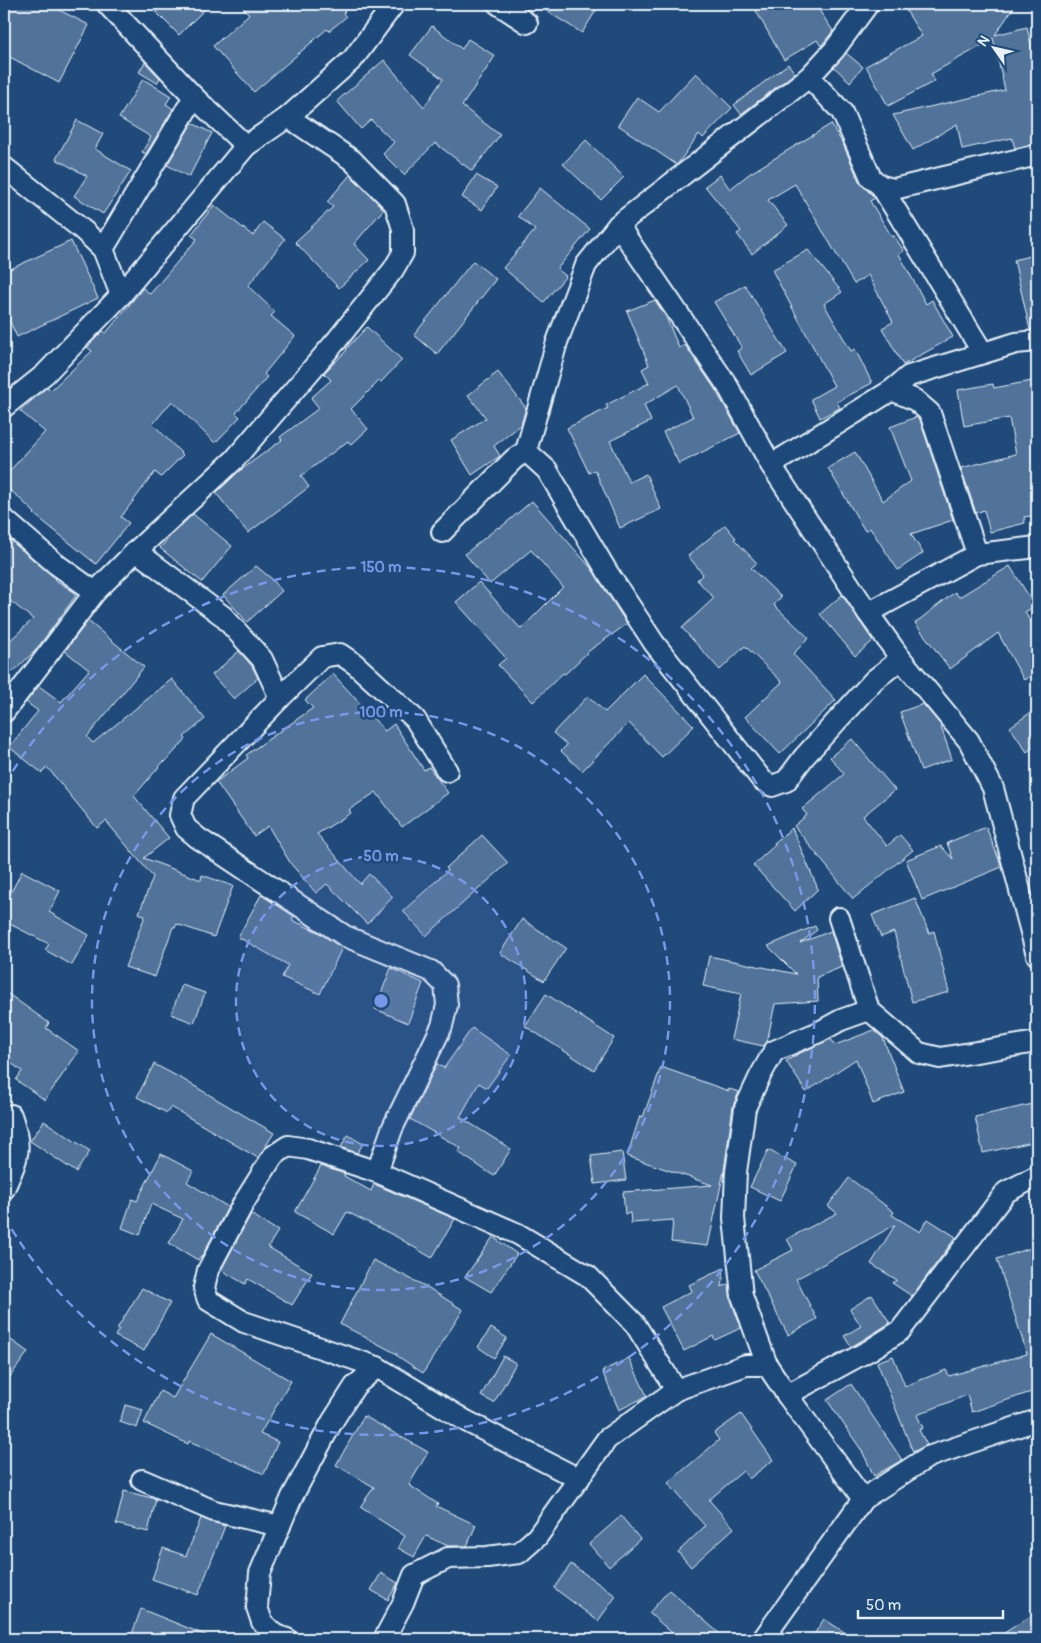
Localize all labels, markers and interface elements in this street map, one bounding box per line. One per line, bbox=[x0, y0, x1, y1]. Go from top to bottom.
north arrow bbox=[968, 22, 1018, 72]
text: N bbox=[974, 32, 993, 50]
text: 150 m bbox=[361, 558, 401, 577]
text: 100 m bbox=[360, 703, 402, 722]
text: 50 m bbox=[364, 847, 398, 866]
centre of rings bbox=[372, 992, 390, 1010]
scale bar bbox=[858, 1588, 1004, 1620]
text: 50 m bbox=[866, 1596, 901, 1615]

